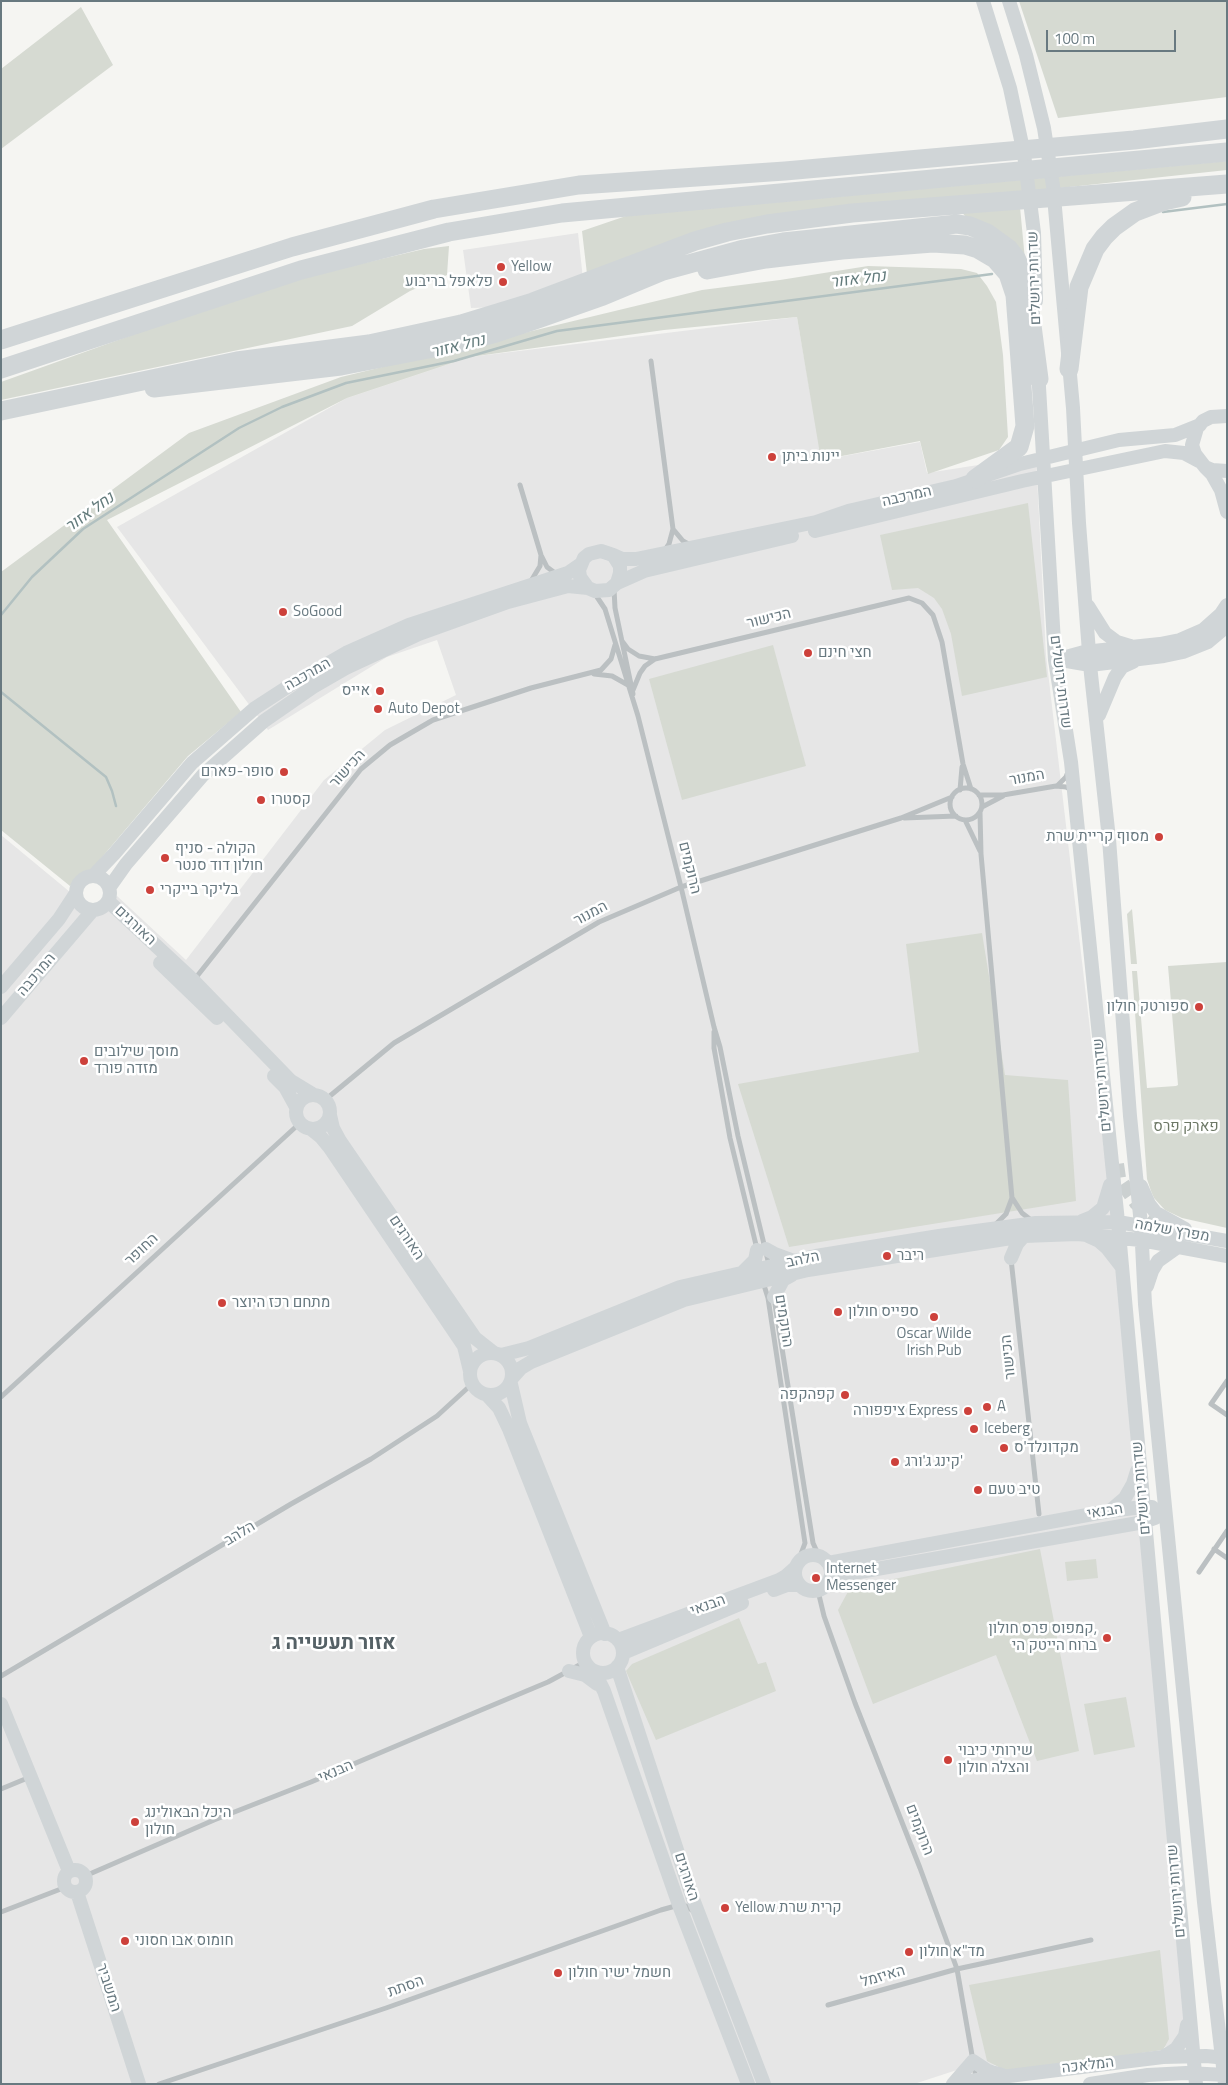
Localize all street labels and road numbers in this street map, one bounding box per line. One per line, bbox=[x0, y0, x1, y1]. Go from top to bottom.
street label: שדרות ירושלים bbox=[1024, 231, 1046, 325]
street label: המרכבה bbox=[880, 483, 934, 511]
street label: הכישור bbox=[745, 605, 793, 633]
street label: שדרות ירושלים bbox=[1045, 634, 1075, 730]
street label: המרכבה bbox=[282, 655, 334, 695]
street label: הכישור bbox=[326, 746, 370, 792]
street label: המנור bbox=[1008, 766, 1046, 790]
street label: הרוקמים bbox=[674, 840, 704, 896]
street label: המנור bbox=[571, 898, 611, 930]
street label: האורגים bbox=[111, 902, 159, 950]
street label: המרכבה bbox=[14, 950, 60, 1000]
street label: שדרות ירושלים bbox=[1090, 1037, 1116, 1133]
street label: האורגים bbox=[385, 1212, 427, 1264]
street label: מפרץ שלמה bbox=[1133, 1216, 1211, 1246]
street label: החופר bbox=[122, 1230, 162, 1270]
street label: הלהב bbox=[785, 1248, 821, 1272]
street label: הרוקמים bbox=[770, 1293, 796, 1349]
street label: הכישור bbox=[998, 1334, 1020, 1380]
street label: שדרות ירושלים bbox=[1129, 1440, 1155, 1536]
street label: הבנאי bbox=[1086, 1500, 1124, 1524]
street label: הלהב bbox=[221, 1518, 259, 1550]
street label: הבנאי bbox=[688, 1591, 728, 1621]
street label: הבנאי bbox=[316, 1757, 356, 1787]
street label: הרוקמים bbox=[901, 1802, 937, 1858]
street label: שדרות ירושלים bbox=[1164, 1843, 1190, 1939]
street label: האורגים bbox=[670, 1850, 702, 1904]
street label: המשביר bbox=[92, 1961, 124, 2015]
street label: האיזמל bbox=[859, 1962, 907, 1992]
street label: הסתת bbox=[385, 1972, 427, 2002]
street label: המלאכה bbox=[1061, 2054, 1115, 2078]

